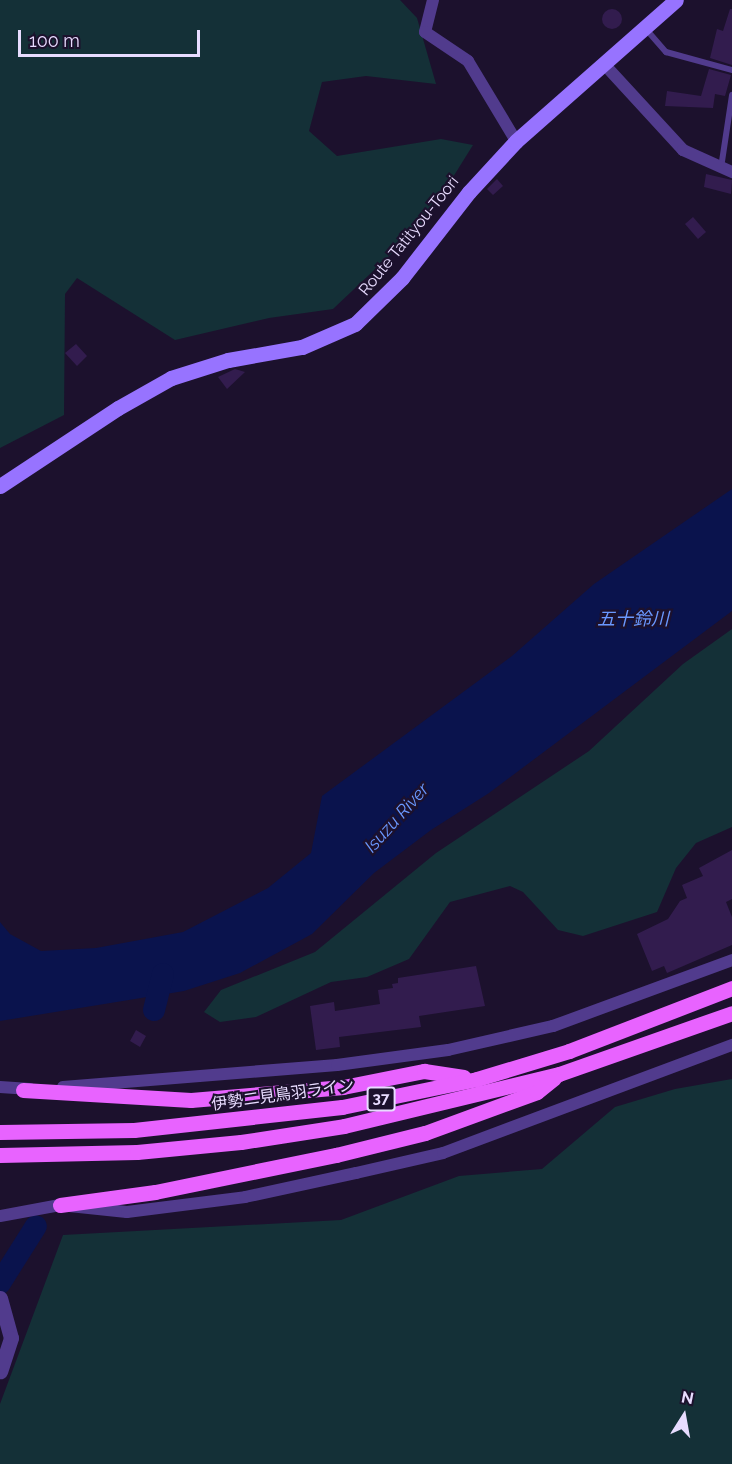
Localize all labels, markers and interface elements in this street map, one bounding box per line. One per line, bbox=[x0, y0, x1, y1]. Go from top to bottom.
scale bar bbox=[21, 18, 202, 56]
text: 100 m bbox=[29, 30, 80, 51]
street label: Route Tatityou-Toori bbox=[355, 172, 463, 300]
water label: 五十鈴川 bbox=[597, 608, 669, 630]
water label: Isuzu River bbox=[360, 779, 434, 857]
street label: 伊勢二見鳥羽ライン bbox=[210, 1075, 356, 1115]
road number: 37 bbox=[366, 1087, 396, 1111]
north arrow bbox=[654, 1386, 714, 1446]
text: N bbox=[680, 1387, 695, 1408]

